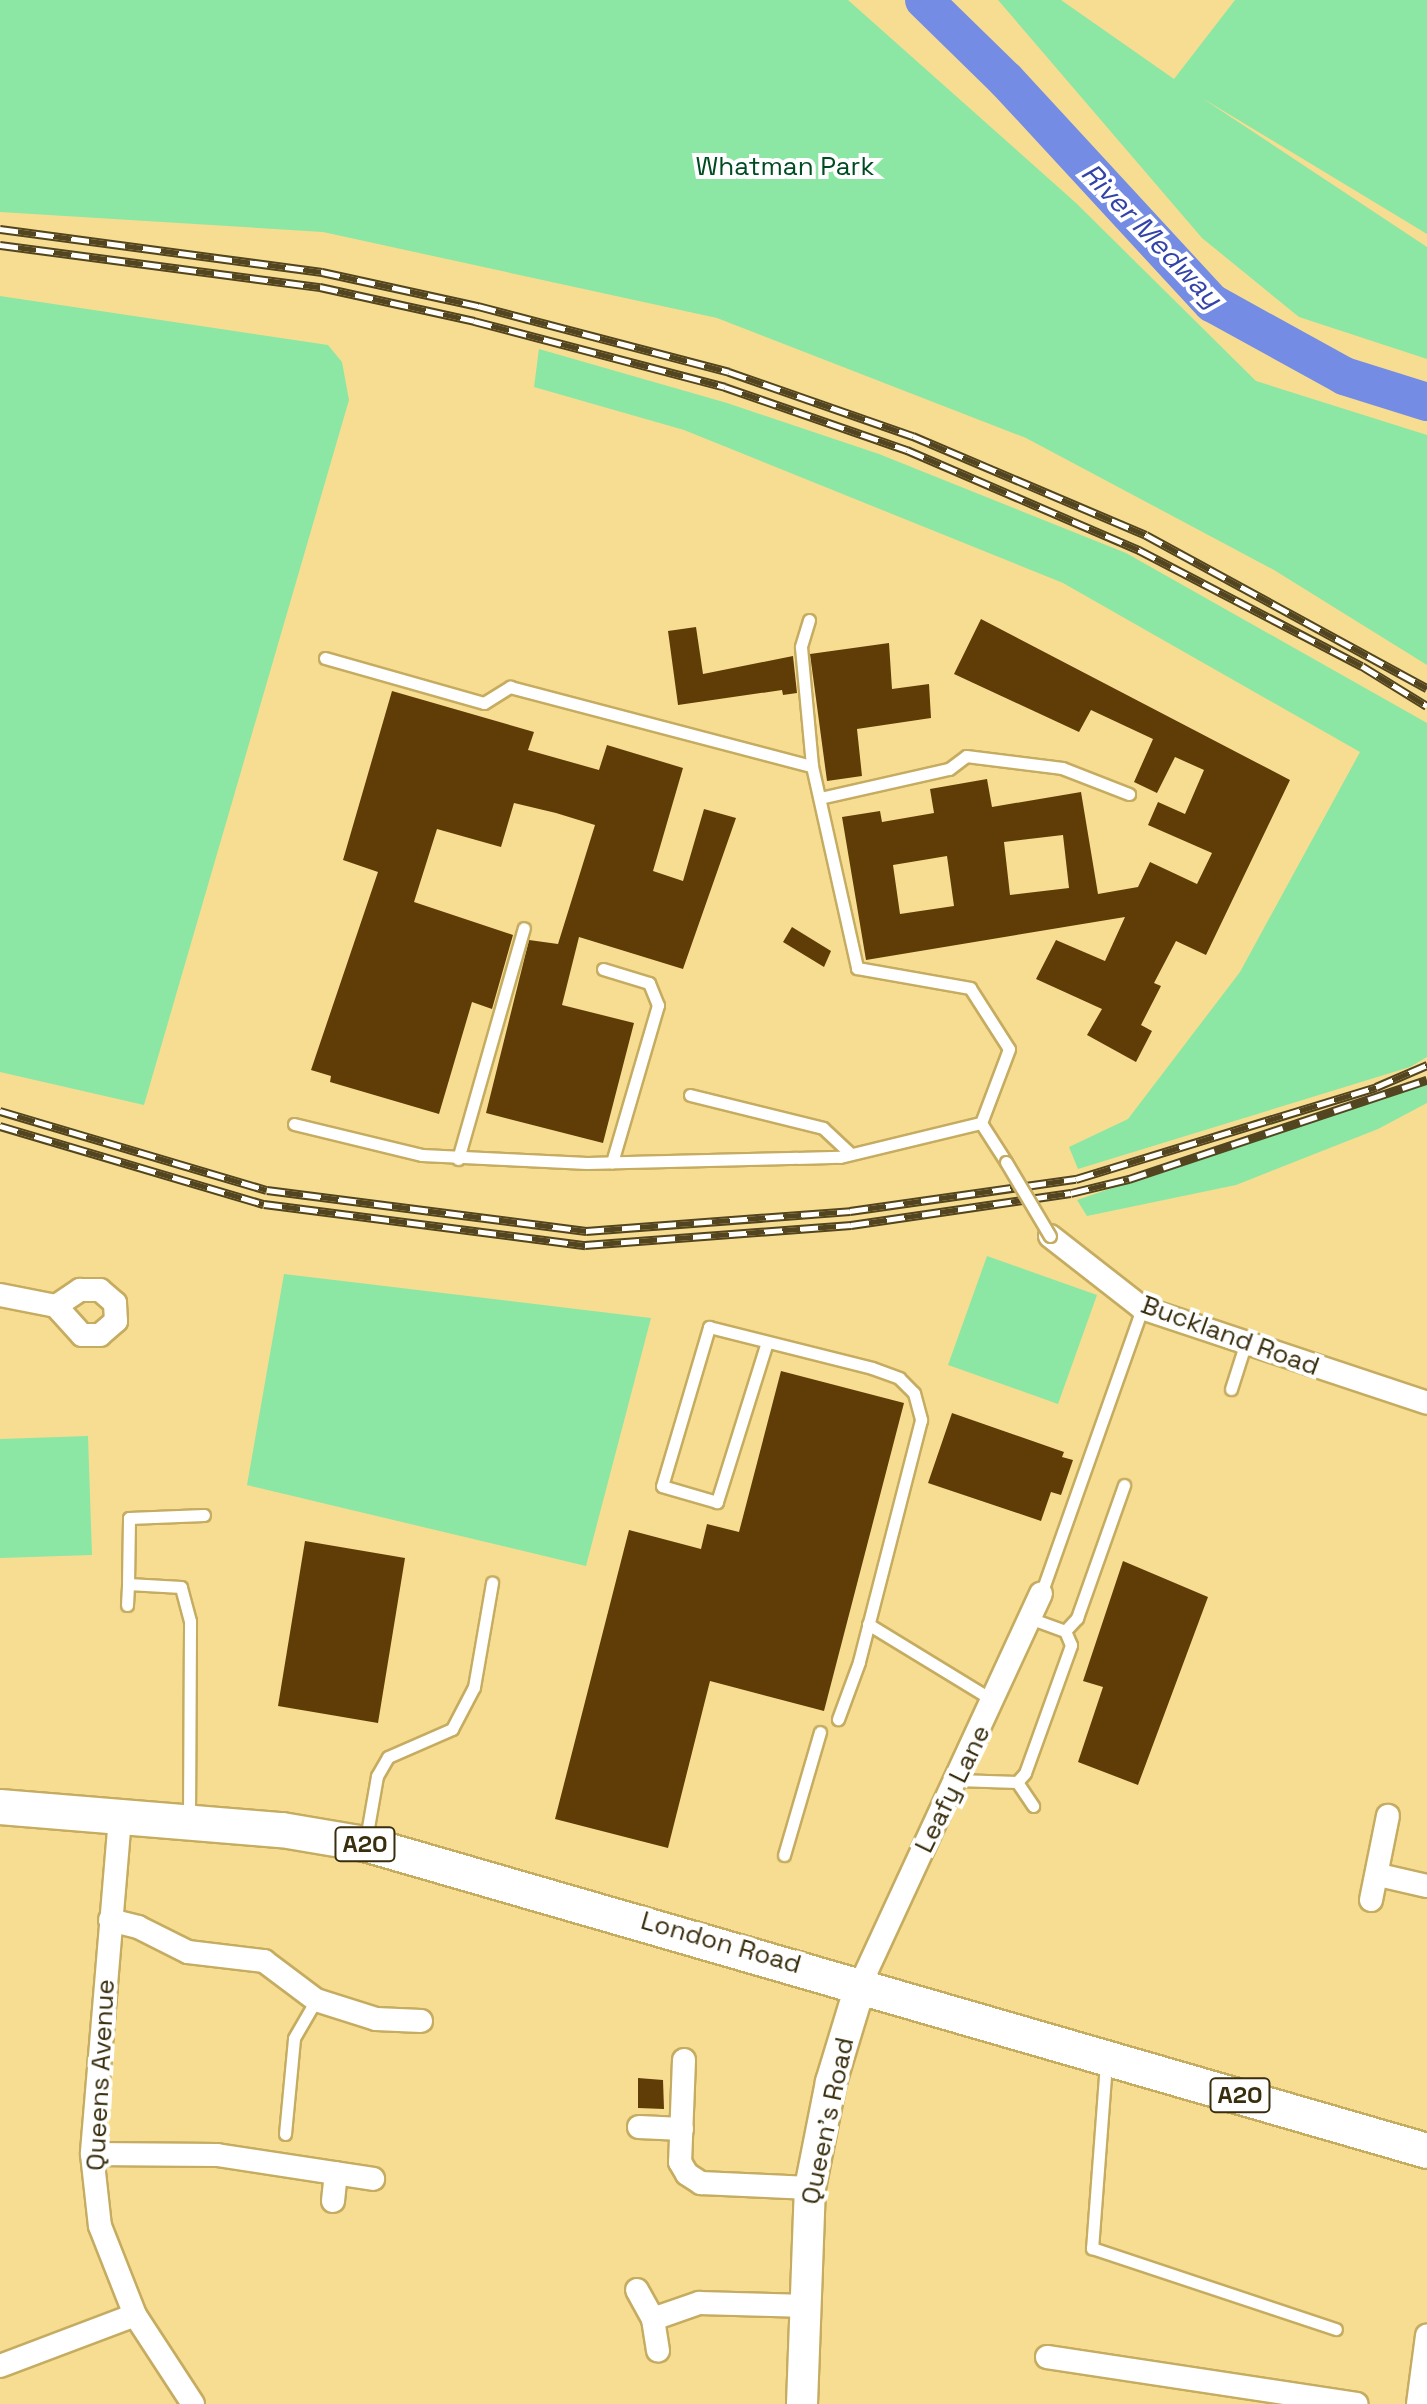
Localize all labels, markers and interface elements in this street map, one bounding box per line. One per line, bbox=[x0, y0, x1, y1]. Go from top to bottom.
park label: Whatman Park bbox=[696, 151, 874, 183]
water label: River Medway bbox=[1075, 156, 1229, 314]
street label: Buckland Road bbox=[1137, 1289, 1323, 1383]
street label: Leafy Lane bbox=[909, 1720, 997, 1858]
road number: A20 bbox=[333, 1824, 397, 1864]
street label: London Road bbox=[637, 1905, 805, 1981]
street label: Queens Avenue bbox=[80, 1978, 122, 2172]
street label: Queen's Road bbox=[795, 2035, 861, 2207]
road number: A20 bbox=[1208, 2075, 1272, 2115]

